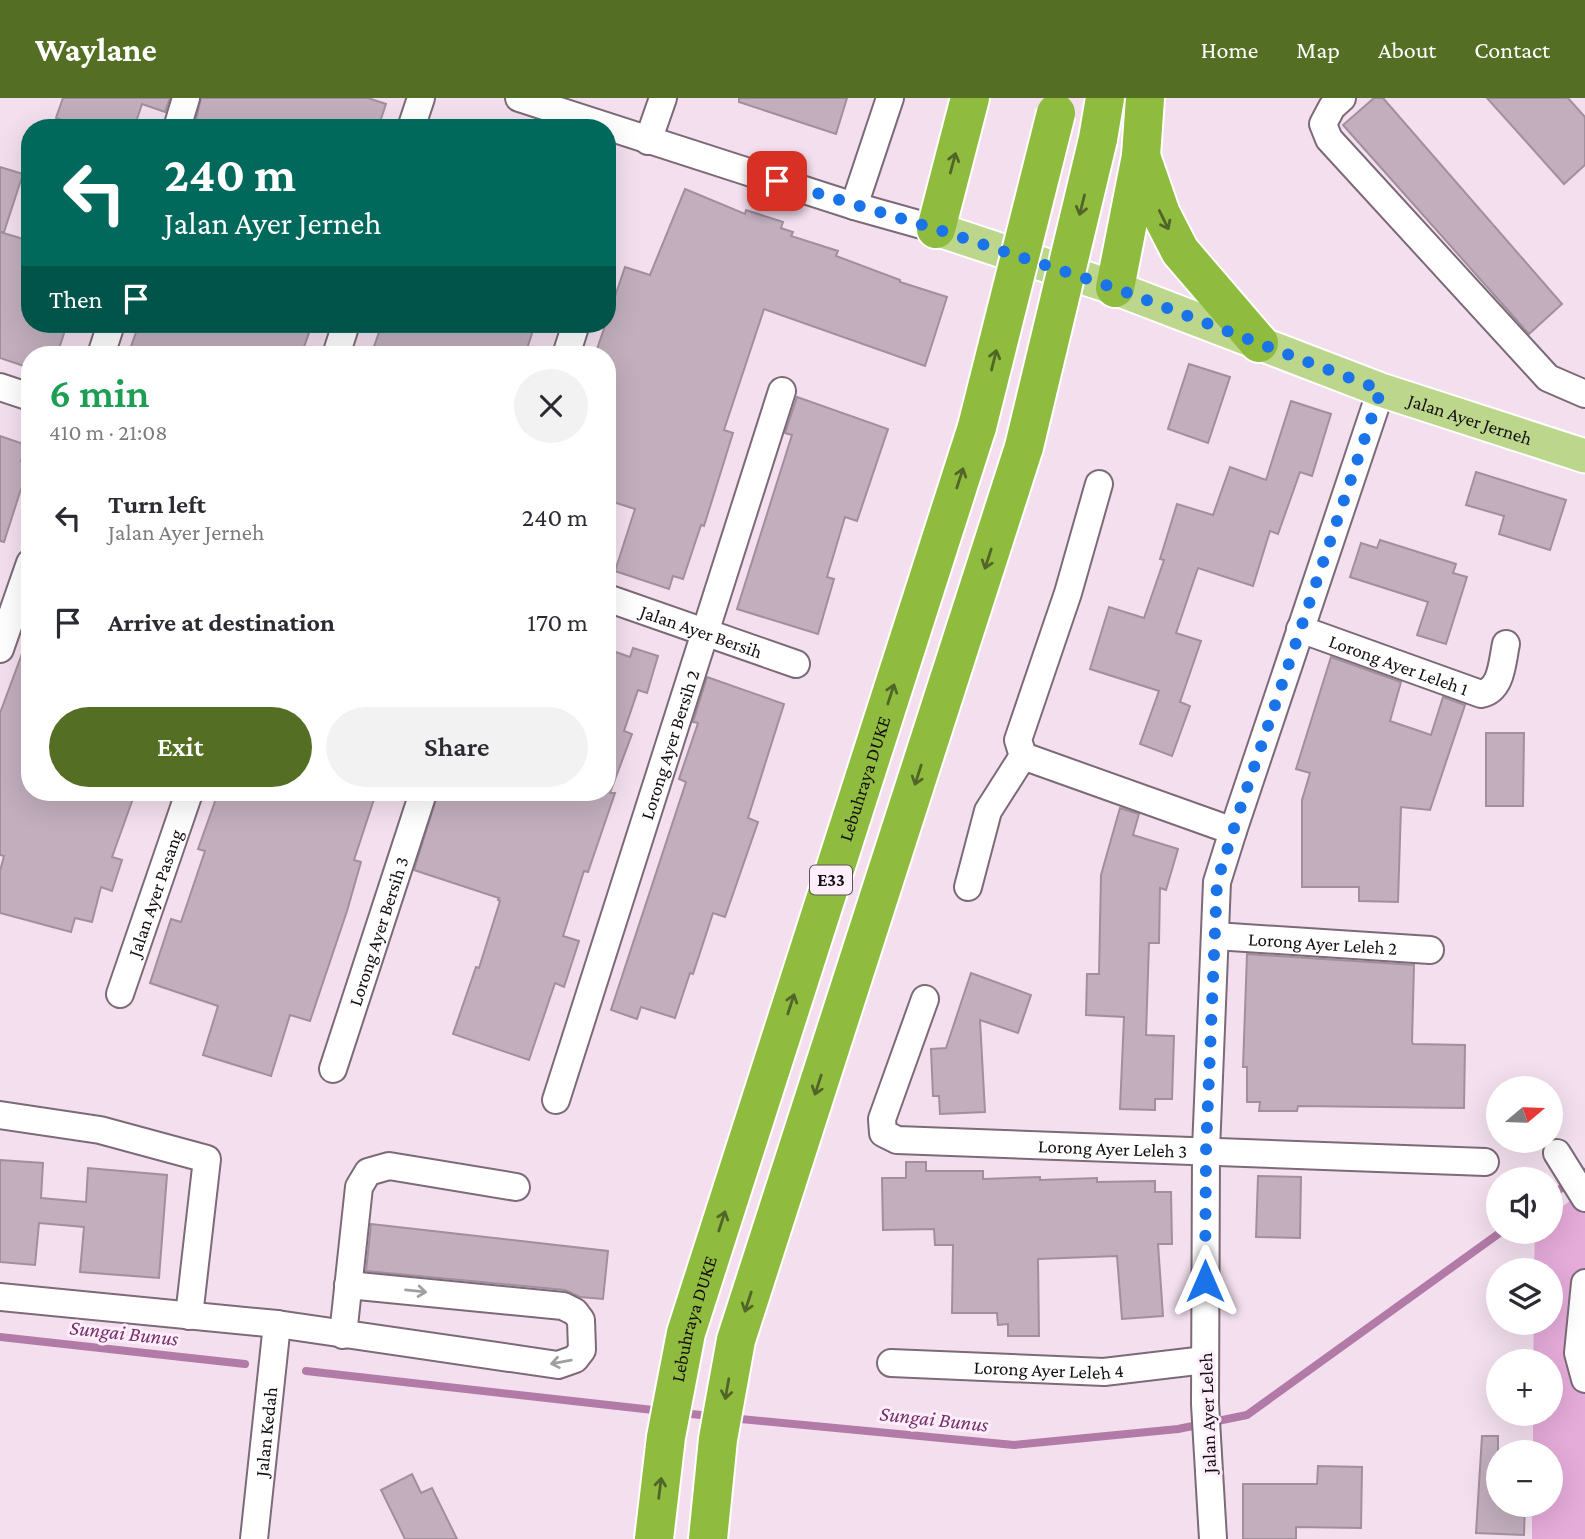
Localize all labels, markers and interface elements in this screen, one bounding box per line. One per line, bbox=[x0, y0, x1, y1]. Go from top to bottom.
text: Waylane bbox=[35, 31, 157, 68]
text: Home bbox=[1201, 36, 1258, 63]
text: Map bbox=[1296, 36, 1340, 63]
text: About bbox=[1378, 36, 1436, 63]
text: Contact bbox=[1474, 36, 1550, 63]
icon: left bbox=[49, 147, 140, 238]
text: 240 m bbox=[164, 147, 296, 202]
pin bbox=[747, 151, 807, 211]
one-way arrow bbox=[947, 153, 960, 175]
icon: arrive bbox=[758, 162, 796, 200]
one-way arrow bbox=[1075, 193, 1088, 216]
text: Jalan Ayer Jerneh bbox=[164, 205, 381, 241]
one-way arrow bbox=[1158, 209, 1172, 230]
icon: arrive bbox=[117, 280, 155, 318]
text: Then bbox=[49, 285, 103, 314]
one-way arrow bbox=[988, 350, 1001, 372]
text: 6 min bbox=[49, 369, 150, 416]
button: close bbox=[514, 369, 588, 443]
street label: Jalan Ayer Jerneh bbox=[1403, 389, 1535, 449]
text: 410 m · 21:08 bbox=[49, 419, 168, 445]
one-way arrow bbox=[955, 467, 968, 489]
text: Turn left bbox=[108, 490, 206, 519]
icon: left bbox=[49, 499, 87, 537]
text: 240 m bbox=[522, 503, 588, 532]
text: Jalan Ayer Jerneh bbox=[108, 519, 264, 545]
one-way arrow bbox=[981, 548, 994, 570]
street label: Jalan Ayer Bersih bbox=[636, 600, 765, 662]
icon: arrive bbox=[49, 604, 87, 642]
text: Arrive at destination bbox=[108, 608, 335, 637]
text: 170 m bbox=[527, 608, 588, 637]
street label: Lorong Ayer Leleh 1 bbox=[1326, 630, 1471, 700]
street label: Lorong Ayer Bersih 2 bbox=[636, 667, 703, 822]
one-way arrow bbox=[886, 684, 898, 706]
button: Exit bbox=[49, 707, 312, 787]
button: Share bbox=[326, 707, 588, 787]
street label: Lebuhraya DUKE bbox=[835, 713, 894, 844]
one-way arrow bbox=[911, 764, 923, 786]
street label: Jalan Ayer Pasang bbox=[123, 826, 187, 961]
street label: Lorong Ayer Bersih 3 bbox=[344, 854, 413, 1009]
road number: E33 bbox=[810, 866, 852, 894]
street label: Lorong Ayer Leleh 2 bbox=[1248, 928, 1398, 959]
one-way arrow bbox=[786, 994, 799, 1016]
one-way arrow bbox=[811, 1074, 823, 1096]
north arrow bbox=[1486, 1076, 1563, 1153]
map controls bbox=[1486, 1076, 1563, 1517]
street label: Lorong Ayer Leleh 3 bbox=[1038, 1135, 1188, 1162]
button: sound bbox=[1486, 1167, 1563, 1244]
one-way arrow bbox=[716, 1210, 729, 1232]
position arrow bbox=[1168, 1244, 1242, 1318]
street label: Lebuhraya DUKE bbox=[667, 1253, 721, 1384]
button: layers bbox=[1486, 1258, 1563, 1335]
one-way arrow bbox=[404, 1285, 427, 1298]
one-way arrow bbox=[741, 1290, 753, 1312]
water label: Sungai Bunus bbox=[68, 1315, 180, 1351]
button: + bbox=[1486, 1349, 1563, 1426]
street label: Jalan Ayer Leleh bbox=[1195, 1352, 1220, 1476]
one-way arrow bbox=[550, 1356, 573, 1369]
street label: Lorong Ayer Leleh 4 bbox=[973, 1357, 1125, 1383]
one-way arrow bbox=[720, 1377, 733, 1400]
street label: Jalan Kedah bbox=[251, 1386, 281, 1480]
water label: Sungai Bunus bbox=[878, 1401, 990, 1437]
button: − bbox=[1486, 1440, 1563, 1517]
one-way arrow bbox=[654, 1477, 667, 1500]

